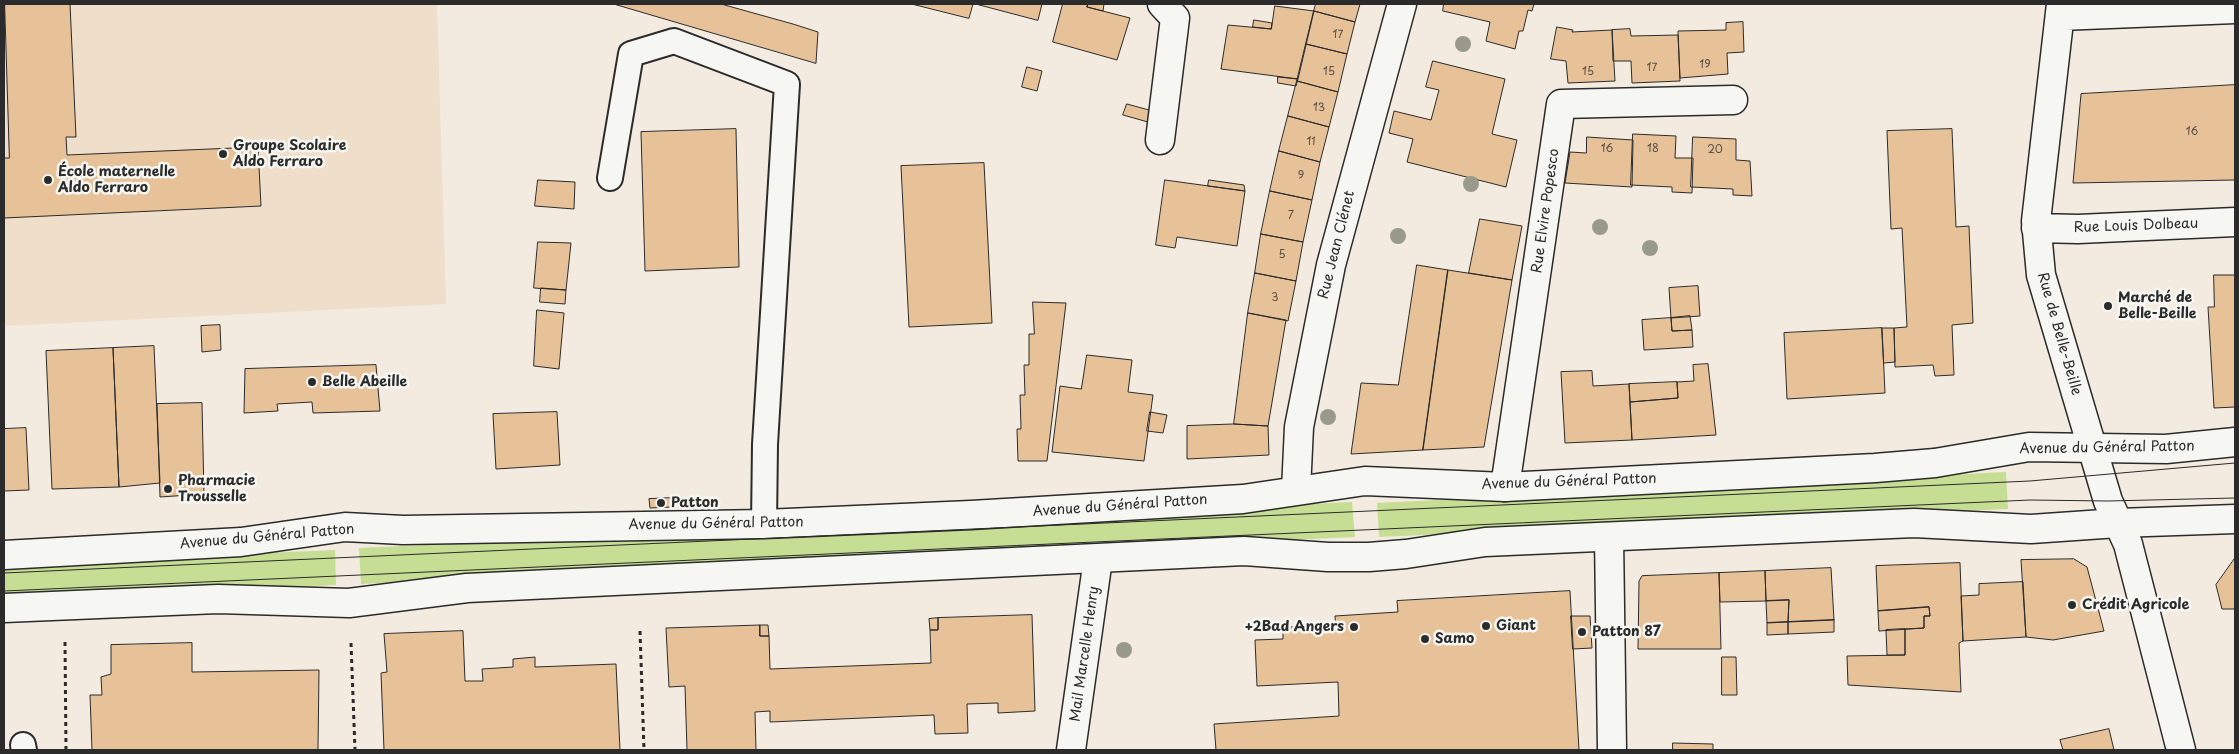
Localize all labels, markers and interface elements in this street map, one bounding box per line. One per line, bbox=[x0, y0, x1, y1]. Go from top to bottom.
house number: 17 bbox=[1333, 28, 1343, 42]
house number: 19 bbox=[1699, 58, 1711, 72]
house number: 17 bbox=[1647, 61, 1657, 75]
house number: 15 bbox=[1323, 65, 1335, 79]
house number: 15 bbox=[1582, 65, 1594, 79]
house number: 13 bbox=[1313, 101, 1325, 115]
house number: 16 bbox=[2186, 125, 2198, 139]
house number: 11 bbox=[1306, 135, 1316, 149]
place label: Groupe Scolaire Aldo Ferraro bbox=[233, 138, 346, 170]
house number: 16 bbox=[1601, 142, 1613, 156]
house number: 18 bbox=[1647, 142, 1659, 156]
house number: 20 bbox=[1707, 143, 1723, 157]
marker: Groupe Scolaire Aldo Ferraro bbox=[217, 148, 229, 160]
street label: Rue Elvire Popesco bbox=[1529, 148, 1563, 274]
place label: École maternelle Aldo Ferraro bbox=[58, 164, 175, 196]
house number: 9 bbox=[1298, 169, 1304, 183]
marker: École maternelle Aldo Ferraro bbox=[42, 174, 54, 186]
street label: Rue Jean Clénet bbox=[1315, 189, 1359, 301]
house number: 7 bbox=[1288, 209, 1294, 223]
street label: Rue Louis Dolbeau bbox=[2073, 215, 2199, 237]
house number: 5 bbox=[1278, 248, 1286, 262]
street label: Rue de Belle-Beille bbox=[2033, 271, 2085, 397]
place label: Marché de Belle-Beille bbox=[2118, 290, 2196, 322]
house number: 3 bbox=[1271, 291, 1279, 305]
marker: Marché de Belle-Beille bbox=[2102, 300, 2114, 312]
place label: Belle Abeille bbox=[322, 374, 407, 390]
marker: Belle Abeille bbox=[306, 376, 318, 388]
street label: Avenue du Général Patton bbox=[2019, 438, 2195, 458]
street label: Avenue du Général Patton bbox=[1481, 471, 1657, 493]
place label: Pharmacie Trousselle bbox=[178, 473, 255, 506]
marker: Pharmacie Trousselle bbox=[162, 483, 174, 495]
street label: Avenue du Général Patton bbox=[1032, 492, 1208, 520]
place label: Patton bbox=[671, 495, 719, 511]
marker: Patton bbox=[655, 497, 667, 509]
street label: Avenue du Général Patton bbox=[628, 514, 804, 534]
street label: Avenue du Général Patton bbox=[179, 521, 355, 553]
street label: Mail Marcelle Henry bbox=[1067, 585, 1103, 723]
place label: Crédit Agricole bbox=[2082, 597, 2189, 613]
marker: Crédit Agricole bbox=[2066, 599, 2078, 611]
place label: Giant bbox=[1496, 618, 1536, 634]
place label: +2Bad Angers bbox=[1244, 619, 1344, 635]
marker: Giant bbox=[1480, 620, 1492, 632]
marker: +2Bad Angers bbox=[1348, 621, 1360, 633]
place label: Patton 87 bbox=[1592, 624, 1661, 640]
marker: Patton 87 bbox=[1576, 626, 1588, 638]
place label: Samo bbox=[1435, 631, 1474, 647]
marker: Samo bbox=[1419, 633, 1431, 645]

